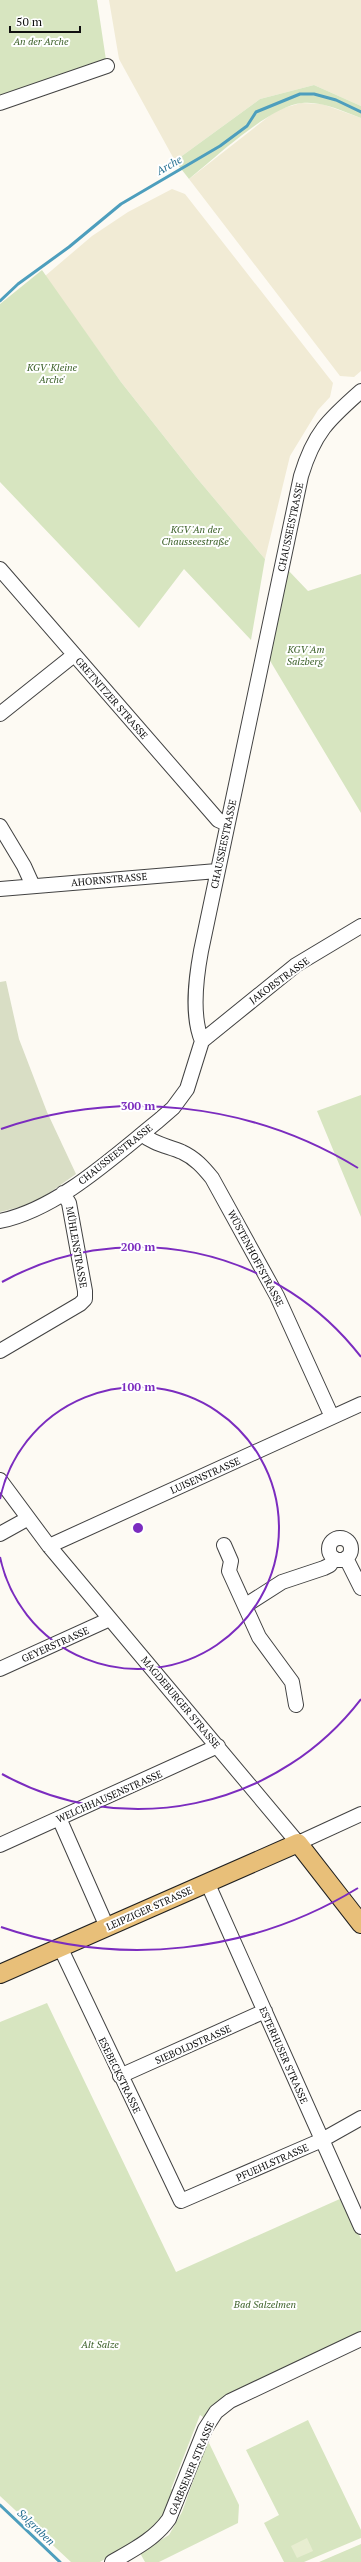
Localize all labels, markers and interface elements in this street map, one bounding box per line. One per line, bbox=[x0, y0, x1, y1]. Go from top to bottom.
scale bar bbox=[10, 8, 80, 34]
text: 50 m bbox=[16, 14, 43, 29]
park label: An der Arche bbox=[12, 35, 69, 48]
water label: Arche bbox=[153, 152, 184, 178]
park label: KGV 'Kleine Arche' bbox=[26, 361, 77, 386]
street label: CHAUSSEESTRASSE bbox=[275, 481, 306, 573]
park label: KGV 'An der Chausseestraße' bbox=[162, 523, 230, 548]
park label: KGV 'Am Salzberg' bbox=[287, 643, 325, 668]
street label: GRETNITZER STRASSE bbox=[73, 655, 151, 742]
street label: CHAUSSEESTRASSE bbox=[208, 798, 239, 890]
street label: AHORNSTRASSE bbox=[70, 870, 148, 889]
street label: JAKOBSTRASSE bbox=[247, 954, 312, 1007]
text: 300 m bbox=[121, 1098, 155, 1113]
street label: CHAUSSEESTRASSE bbox=[75, 1121, 155, 1188]
street label: MÜHLENSTRASSE bbox=[63, 1205, 90, 1289]
street label: WÜSTENHOFFSTRASSE bbox=[225, 1208, 287, 1309]
text: 200 m bbox=[121, 1239, 155, 1254]
text: 100 m bbox=[121, 1379, 155, 1394]
street label: LUISENSTRASSE bbox=[168, 1454, 243, 1497]
centre of rings bbox=[131, 1521, 145, 1535]
street label: GEYERSTRASSE bbox=[19, 1624, 91, 1665]
street label: MAGDEBURGER STRASSE bbox=[138, 1654, 223, 1751]
street label: WELCHHAUSENSTRASSE bbox=[54, 1767, 164, 1826]
street label: LEIPZIGER STRASSE bbox=[104, 1884, 194, 1933]
street label: ESTERHUSER STRASSE bbox=[256, 2005, 311, 2106]
street label: SIEBOLDSTRASSE bbox=[153, 2022, 234, 2067]
street label: ESEBECKSTRASSE bbox=[95, 2035, 144, 2116]
street label: PFUEHLSTRASSE bbox=[234, 2141, 311, 2184]
park label: Bad Salzelmen bbox=[233, 2298, 296, 2311]
park label: Alt Salze bbox=[80, 2338, 119, 2351]
street label: GARBSENER STRASSE bbox=[166, 2419, 217, 2517]
water label: Solgraben bbox=[14, 2506, 58, 2548]

